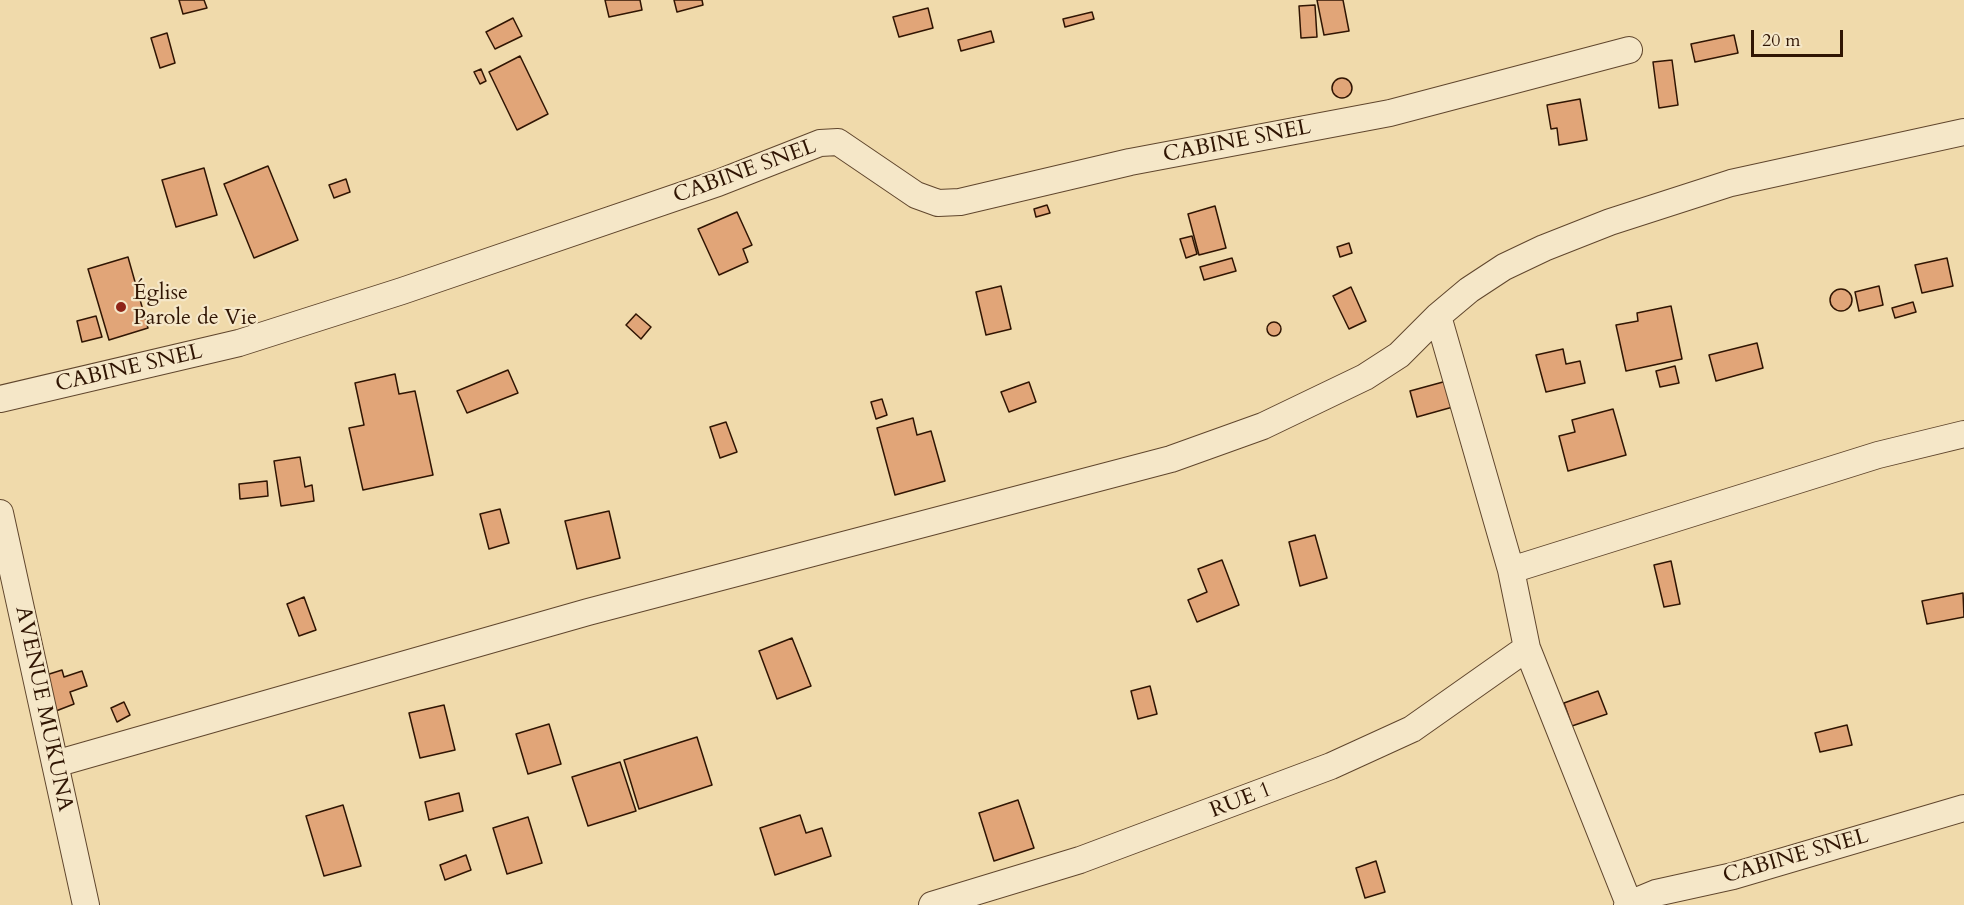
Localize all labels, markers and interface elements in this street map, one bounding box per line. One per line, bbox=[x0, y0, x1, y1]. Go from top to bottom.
scale bar bbox=[1754, 18, 1846, 56]
text: 20 m bbox=[1762, 28, 1801, 53]
street label: CABINE SNEL bbox=[1161, 115, 1313, 169]
street label: CABINE SNEL bbox=[670, 134, 820, 210]
place label: Église Parole de Vie bbox=[133, 281, 257, 332]
marker: Église Parole de Vie bbox=[114, 300, 128, 314]
street label: CABINE SNEL bbox=[53, 339, 205, 399]
street label: AVENUE MUKUNA bbox=[8, 604, 78, 814]
street label: RUE 1 bbox=[1206, 777, 1276, 825]
street label: CABINE SNEL bbox=[1720, 824, 1872, 890]

